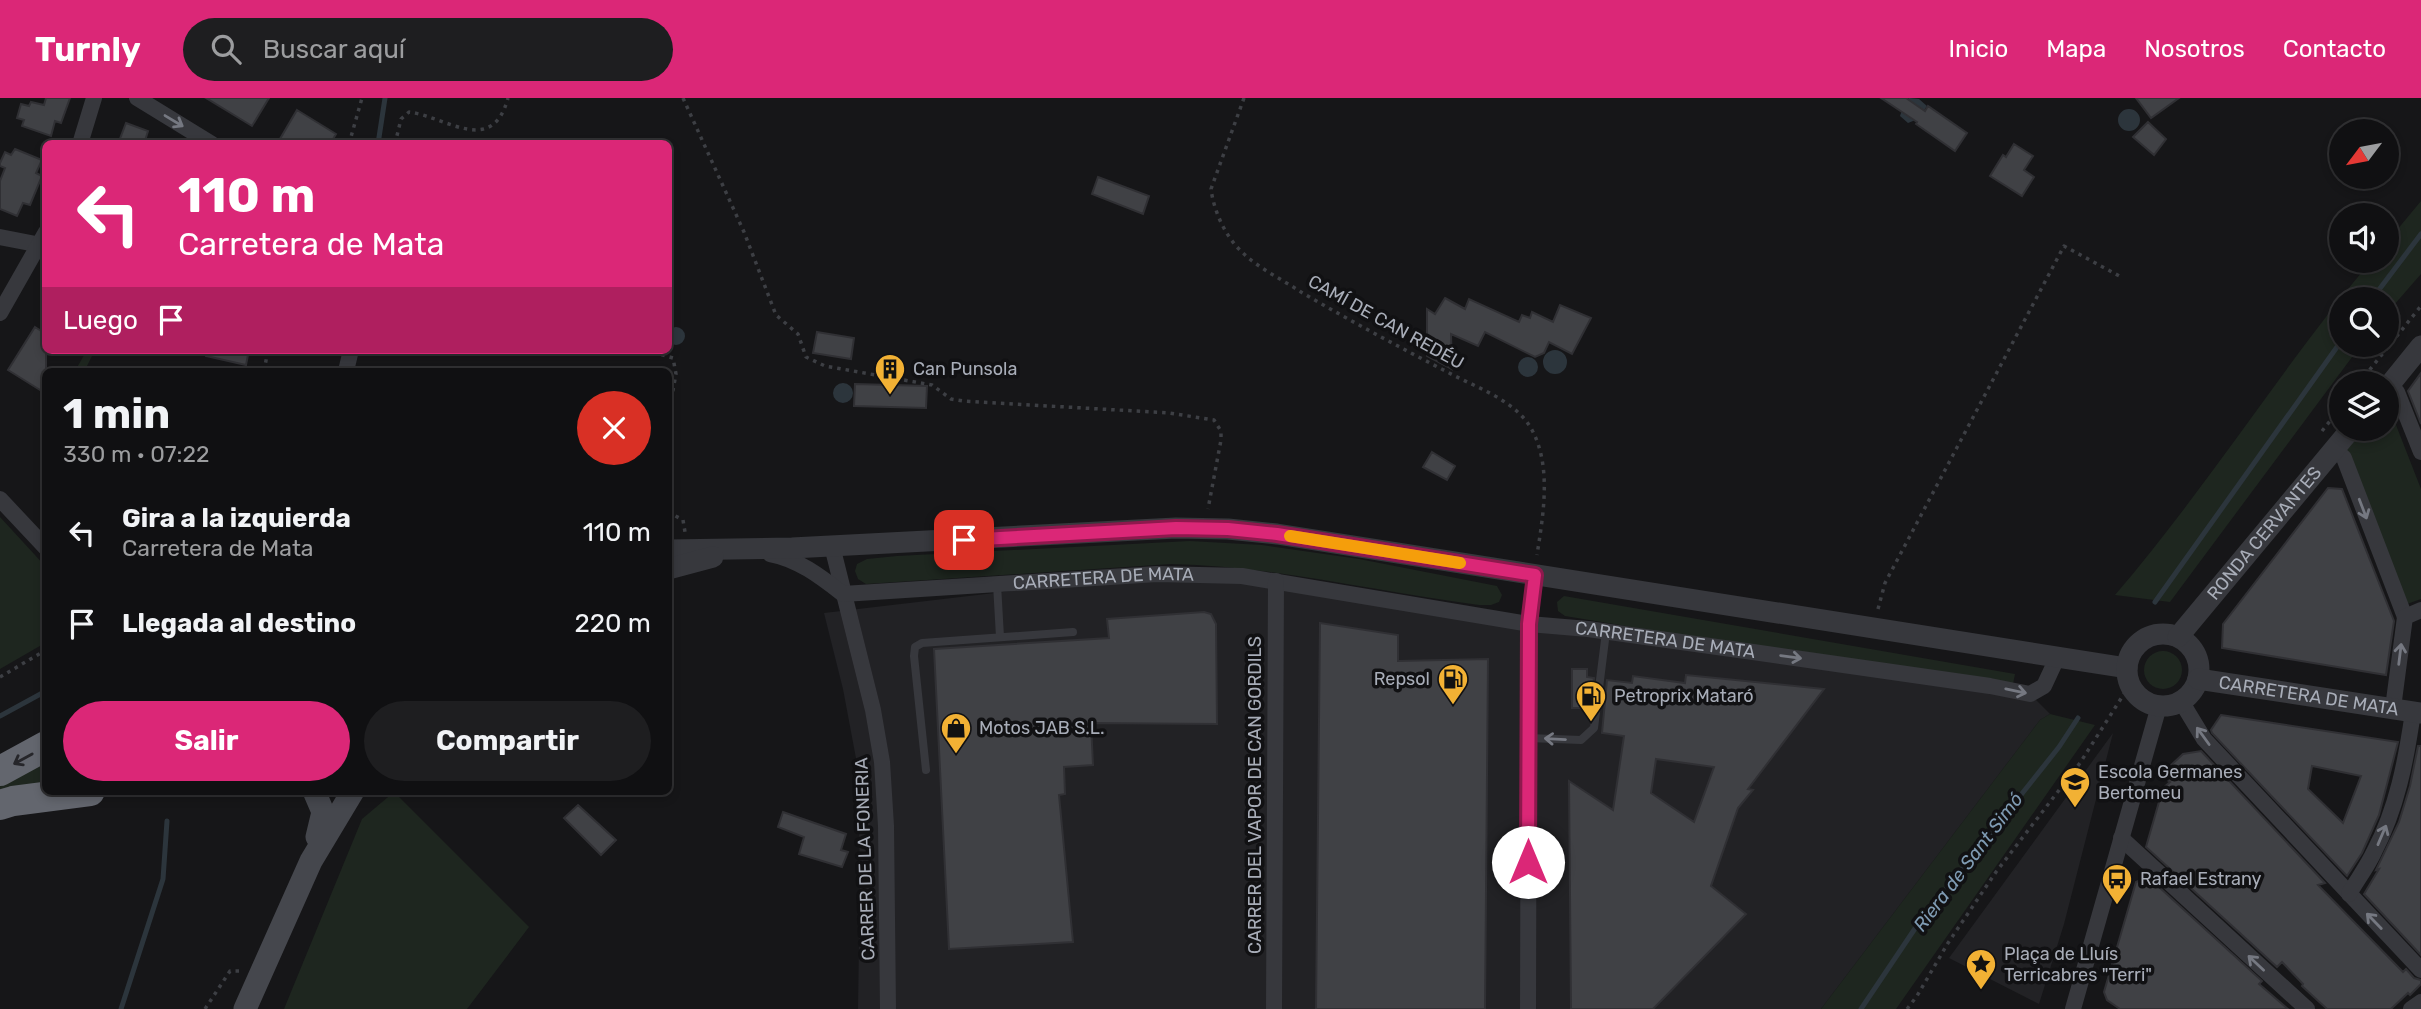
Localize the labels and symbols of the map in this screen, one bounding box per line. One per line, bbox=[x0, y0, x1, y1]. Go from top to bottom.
one-way arrow bbox=[164, 114, 184, 128]
north arrow bbox=[2329, 119, 2399, 189]
street label: CAMÍ DE CAN REDÉU bbox=[1304, 270, 1468, 374]
building icon: Can Punsola bbox=[873, 352, 907, 396]
place label: Can Punsola bbox=[913, 358, 1017, 380]
street label: RONDA CERVANTES bbox=[2202, 462, 2326, 604]
one-way arrow bbox=[2358, 498, 2371, 520]
pin bbox=[934, 510, 994, 570]
street label: CARRETERA DE MATA bbox=[1012, 563, 1194, 594]
street label: CARRETERA DE MATA bbox=[1574, 617, 1757, 663]
street label: CARRER DEL VAPOR DE CAN GORDILS bbox=[1244, 636, 1266, 954]
one-way arrow bbox=[2394, 643, 2407, 666]
one-way arrow bbox=[1779, 651, 1802, 664]
fuel station icon: Repsol bbox=[1436, 662, 1470, 706]
place label: Repsol bbox=[1374, 668, 1430, 690]
street label: CARRETERA DE MATA bbox=[2217, 671, 2400, 720]
fuel station icon: Petroprix Mataró bbox=[1574, 679, 1608, 723]
place label: Petroprix Mataró bbox=[1614, 685, 1754, 707]
one-way arrow bbox=[2004, 685, 2027, 699]
shop icon: Motos JAB S.L. bbox=[939, 711, 973, 755]
place label: Motos JAB S.L. bbox=[979, 717, 1104, 739]
one-way arrow bbox=[2196, 727, 2210, 746]
one-way arrow bbox=[1544, 732, 1566, 745]
one-way arrow bbox=[13, 752, 33, 766]
street label: CARRER DE LA FONERIA bbox=[850, 757, 880, 961]
place label: Escola Germanes Bertomeu bbox=[2098, 761, 2242, 804]
school or university icon: Escola Germanes Bertomeu bbox=[2058, 765, 2092, 809]
water label: Riera de Sant Simó bbox=[1908, 788, 2028, 936]
one-way arrow bbox=[2376, 824, 2389, 846]
position arrow bbox=[1491, 825, 1565, 899]
bus stop icon: Rafael Estrany bbox=[2100, 862, 2134, 906]
place label: Rafael Estrany bbox=[2140, 868, 2262, 890]
one-way arrow bbox=[2366, 912, 2382, 930]
place label: Plaça de Lluís Terricabres "Terri" bbox=[2004, 943, 2152, 986]
place icon: Plaça de Lluís Terricabres "Terri" bbox=[1964, 947, 1998, 991]
one-way arrow bbox=[2248, 954, 2265, 971]

